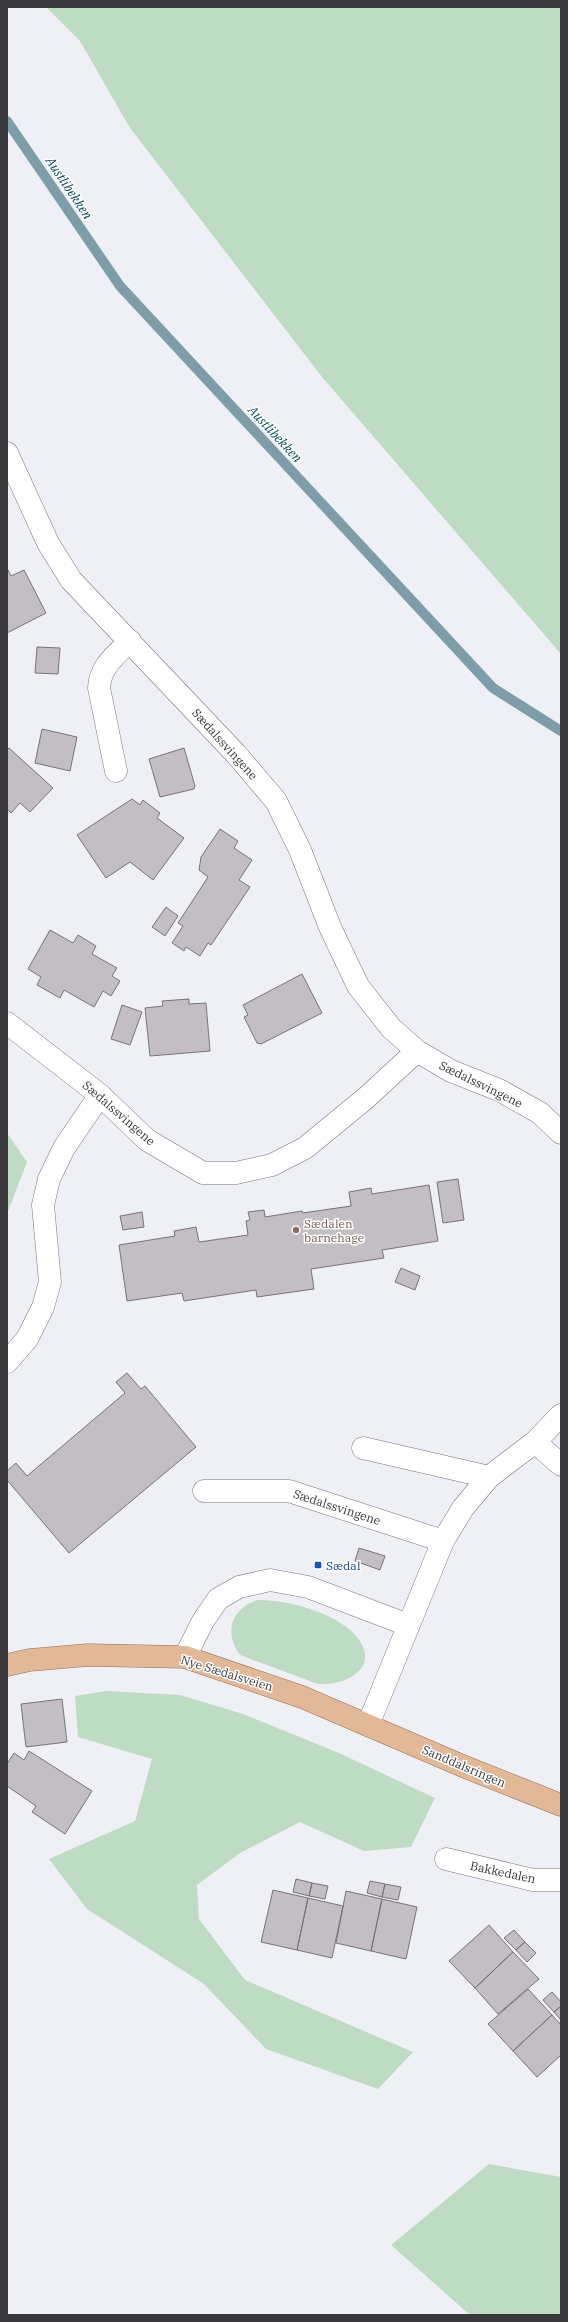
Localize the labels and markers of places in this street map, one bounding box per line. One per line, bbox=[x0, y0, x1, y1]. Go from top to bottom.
place label: Sædalen barnehage bbox=[304, 1216, 364, 1245]
marker: Sædalen barnehage bbox=[291, 1225, 301, 1235]
place label: Sædal bbox=[326, 1558, 361, 1573]
marker: Sædal bbox=[313, 1560, 323, 1570]

